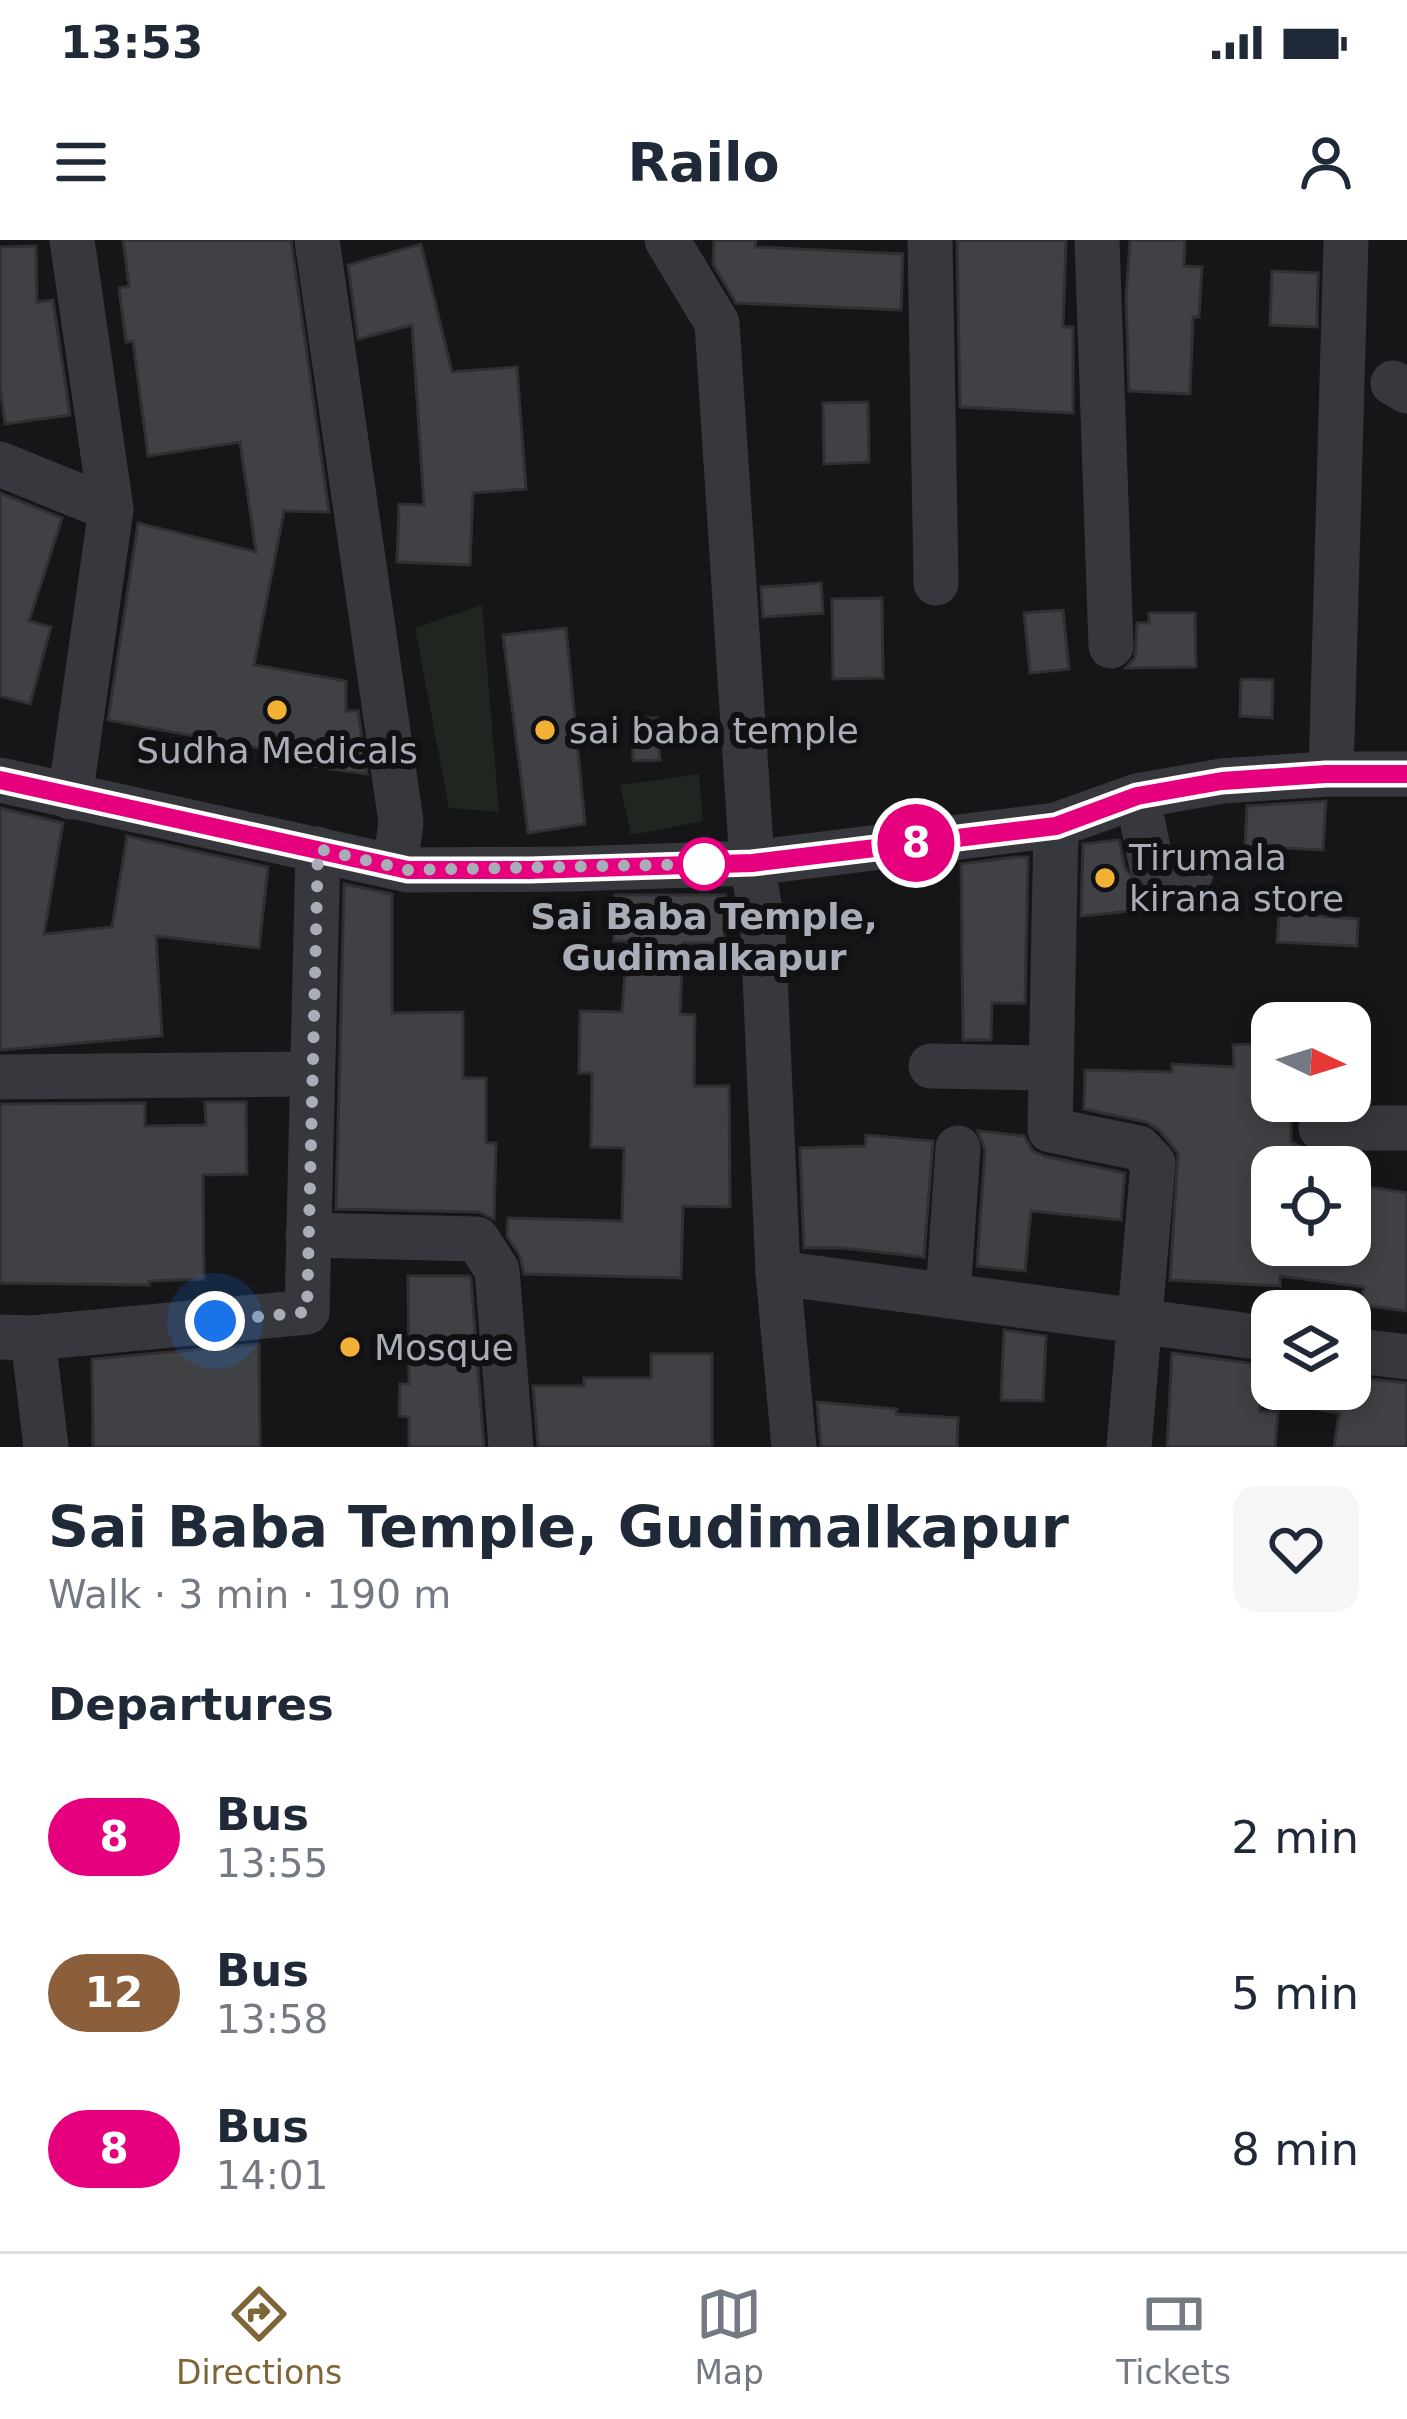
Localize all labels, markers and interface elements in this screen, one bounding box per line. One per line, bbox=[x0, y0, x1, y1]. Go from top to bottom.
text: 13:53 bbox=[60, 16, 203, 69]
icon: menu bbox=[48, 129, 114, 195]
icon: person bbox=[1293, 129, 1359, 195]
text: Railo bbox=[627, 131, 780, 194]
marker: Sudha Medicals bbox=[264, 697, 290, 723]
place label: sai baba temple bbox=[569, 710, 859, 751]
marker: sai baba temple bbox=[532, 717, 558, 743]
place label: Sudha Medicals bbox=[136, 730, 418, 771]
line badge: 8 bbox=[877, 804, 955, 882]
text: 8 bbox=[901, 818, 931, 867]
place label: Tirumala kirana store bbox=[1128, 837, 1344, 919]
marker: Sai Baba Temple, Gudimalkapur bbox=[679, 839, 729, 889]
marker: Tirumala kirana store bbox=[1092, 865, 1118, 891]
place label: Sai Baba Temple, Gudimalkapur bbox=[530, 896, 878, 978]
north arrow bbox=[1251, 1002, 1371, 1122]
map controls bbox=[1251, 1002, 1371, 1410]
button: locate bbox=[1251, 1146, 1371, 1266]
button: layers bbox=[1251, 1290, 1371, 1410]
your location bbox=[185, 1291, 245, 1351]
place label: Mosque bbox=[374, 1327, 514, 1368]
marker: Mosque bbox=[337, 1334, 363, 1360]
button: heart bbox=[1233, 1486, 1359, 1612]
text: Sai Baba Temple, Gudimalkapur bbox=[48, 1494, 1069, 1560]
text: Walk · 3 min · 190 m bbox=[48, 1572, 451, 1617]
text: Departures bbox=[48, 1678, 334, 1731]
text: Bus bbox=[216, 1788, 309, 1841]
text: 2 min bbox=[1231, 1811, 1359, 1864]
text: 8 bbox=[99, 1812, 129, 1861]
text: 13:55 bbox=[216, 1841, 328, 1886]
text: Bus bbox=[216, 1944, 309, 1997]
text: 5 min bbox=[1231, 1967, 1359, 2020]
text: 12 bbox=[85, 1968, 143, 2017]
text: 13:58 bbox=[216, 1997, 328, 2042]
text: Bus bbox=[216, 2100, 309, 2153]
text: 8 min bbox=[1231, 2123, 1359, 2176]
text: 8 bbox=[99, 2124, 129, 2173]
text: 14:01 bbox=[216, 2153, 328, 2198]
tab: Directions bbox=[176, 2281, 342, 2392]
tab: Map bbox=[694, 2281, 764, 2392]
tab: Tickets bbox=[1116, 2281, 1231, 2392]

